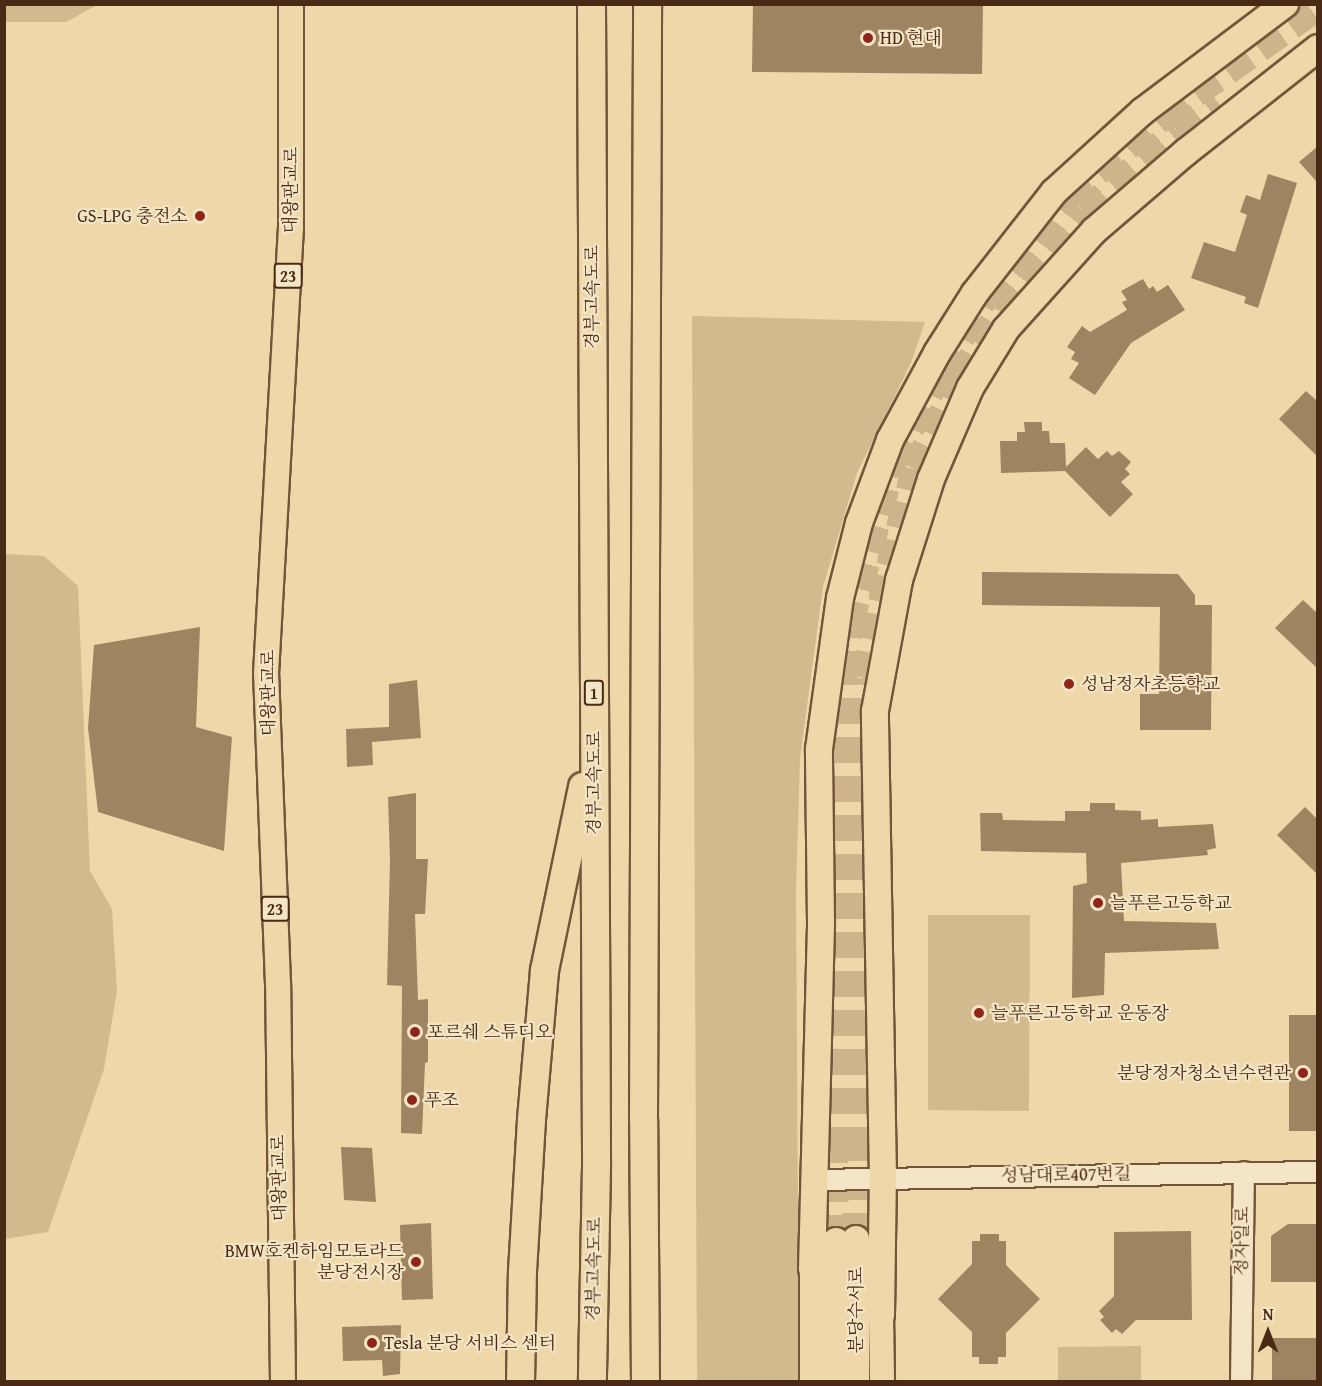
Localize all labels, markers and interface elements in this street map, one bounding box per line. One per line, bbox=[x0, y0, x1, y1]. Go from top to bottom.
place label: HD 현대 bbox=[880, 27, 942, 49]
marker: HD 현대 bbox=[861, 31, 875, 45]
street label: 대왕판교로 bbox=[279, 146, 303, 234]
place label: GS-LPG 충전소 bbox=[77, 205, 188, 227]
marker: GS-LPG 충전소 bbox=[193, 209, 207, 223]
street label: 경부고속도로 bbox=[581, 245, 603, 349]
road number: 23 bbox=[273, 263, 303, 289]
street label: 대왕판교로 bbox=[257, 650, 279, 736]
place label: 성남정자초등학교 bbox=[1081, 673, 1220, 695]
marker: 성남정자초등학교 bbox=[1062, 677, 1076, 691]
road number: 1 bbox=[584, 680, 604, 706]
street label: 경부고속도로 bbox=[583, 731, 605, 835]
place label: 늘푸른고등학교 bbox=[1110, 892, 1232, 914]
road number: 23 bbox=[260, 896, 290, 922]
marker: 늘푸른고등학교 bbox=[1091, 896, 1105, 910]
place label: 늘푸른고등학교 운동장 bbox=[991, 1002, 1169, 1024]
marker: 늘푸른고등학교 운동장 bbox=[972, 1006, 986, 1020]
place label: 포르쉐 스튜디오 bbox=[427, 1021, 553, 1043]
marker: 포르쉐 스튜디오 bbox=[408, 1025, 422, 1039]
place label: 분당정자청소년수련관 bbox=[1117, 1062, 1291, 1084]
marker: 분당정자청소년수련관 bbox=[1296, 1066, 1310, 1080]
place label: 푸조 bbox=[424, 1089, 459, 1111]
marker: 푸조 bbox=[405, 1093, 419, 1107]
street label: 대왕판교로 bbox=[267, 1134, 291, 1222]
street label: 성남대로407번길 bbox=[1001, 1163, 1131, 1187]
street label: 정자일로 bbox=[1231, 1206, 1253, 1276]
street label: 경부고속도로 bbox=[582, 1217, 606, 1321]
place label: BMW호켄하임모토라드 분당전시장 bbox=[225, 1241, 404, 1284]
marker: BMW호켄하임모토라드 분당전시장 bbox=[409, 1255, 423, 1269]
street label: 분당수서로 bbox=[845, 1267, 867, 1353]
north arrow bbox=[1238, 1302, 1298, 1362]
text: N bbox=[1263, 1302, 1273, 1326]
place label: Tesla 분당 서비스 센터 bbox=[384, 1332, 556, 1354]
marker: Tesla 분당 서비스 센터 bbox=[365, 1336, 379, 1350]

